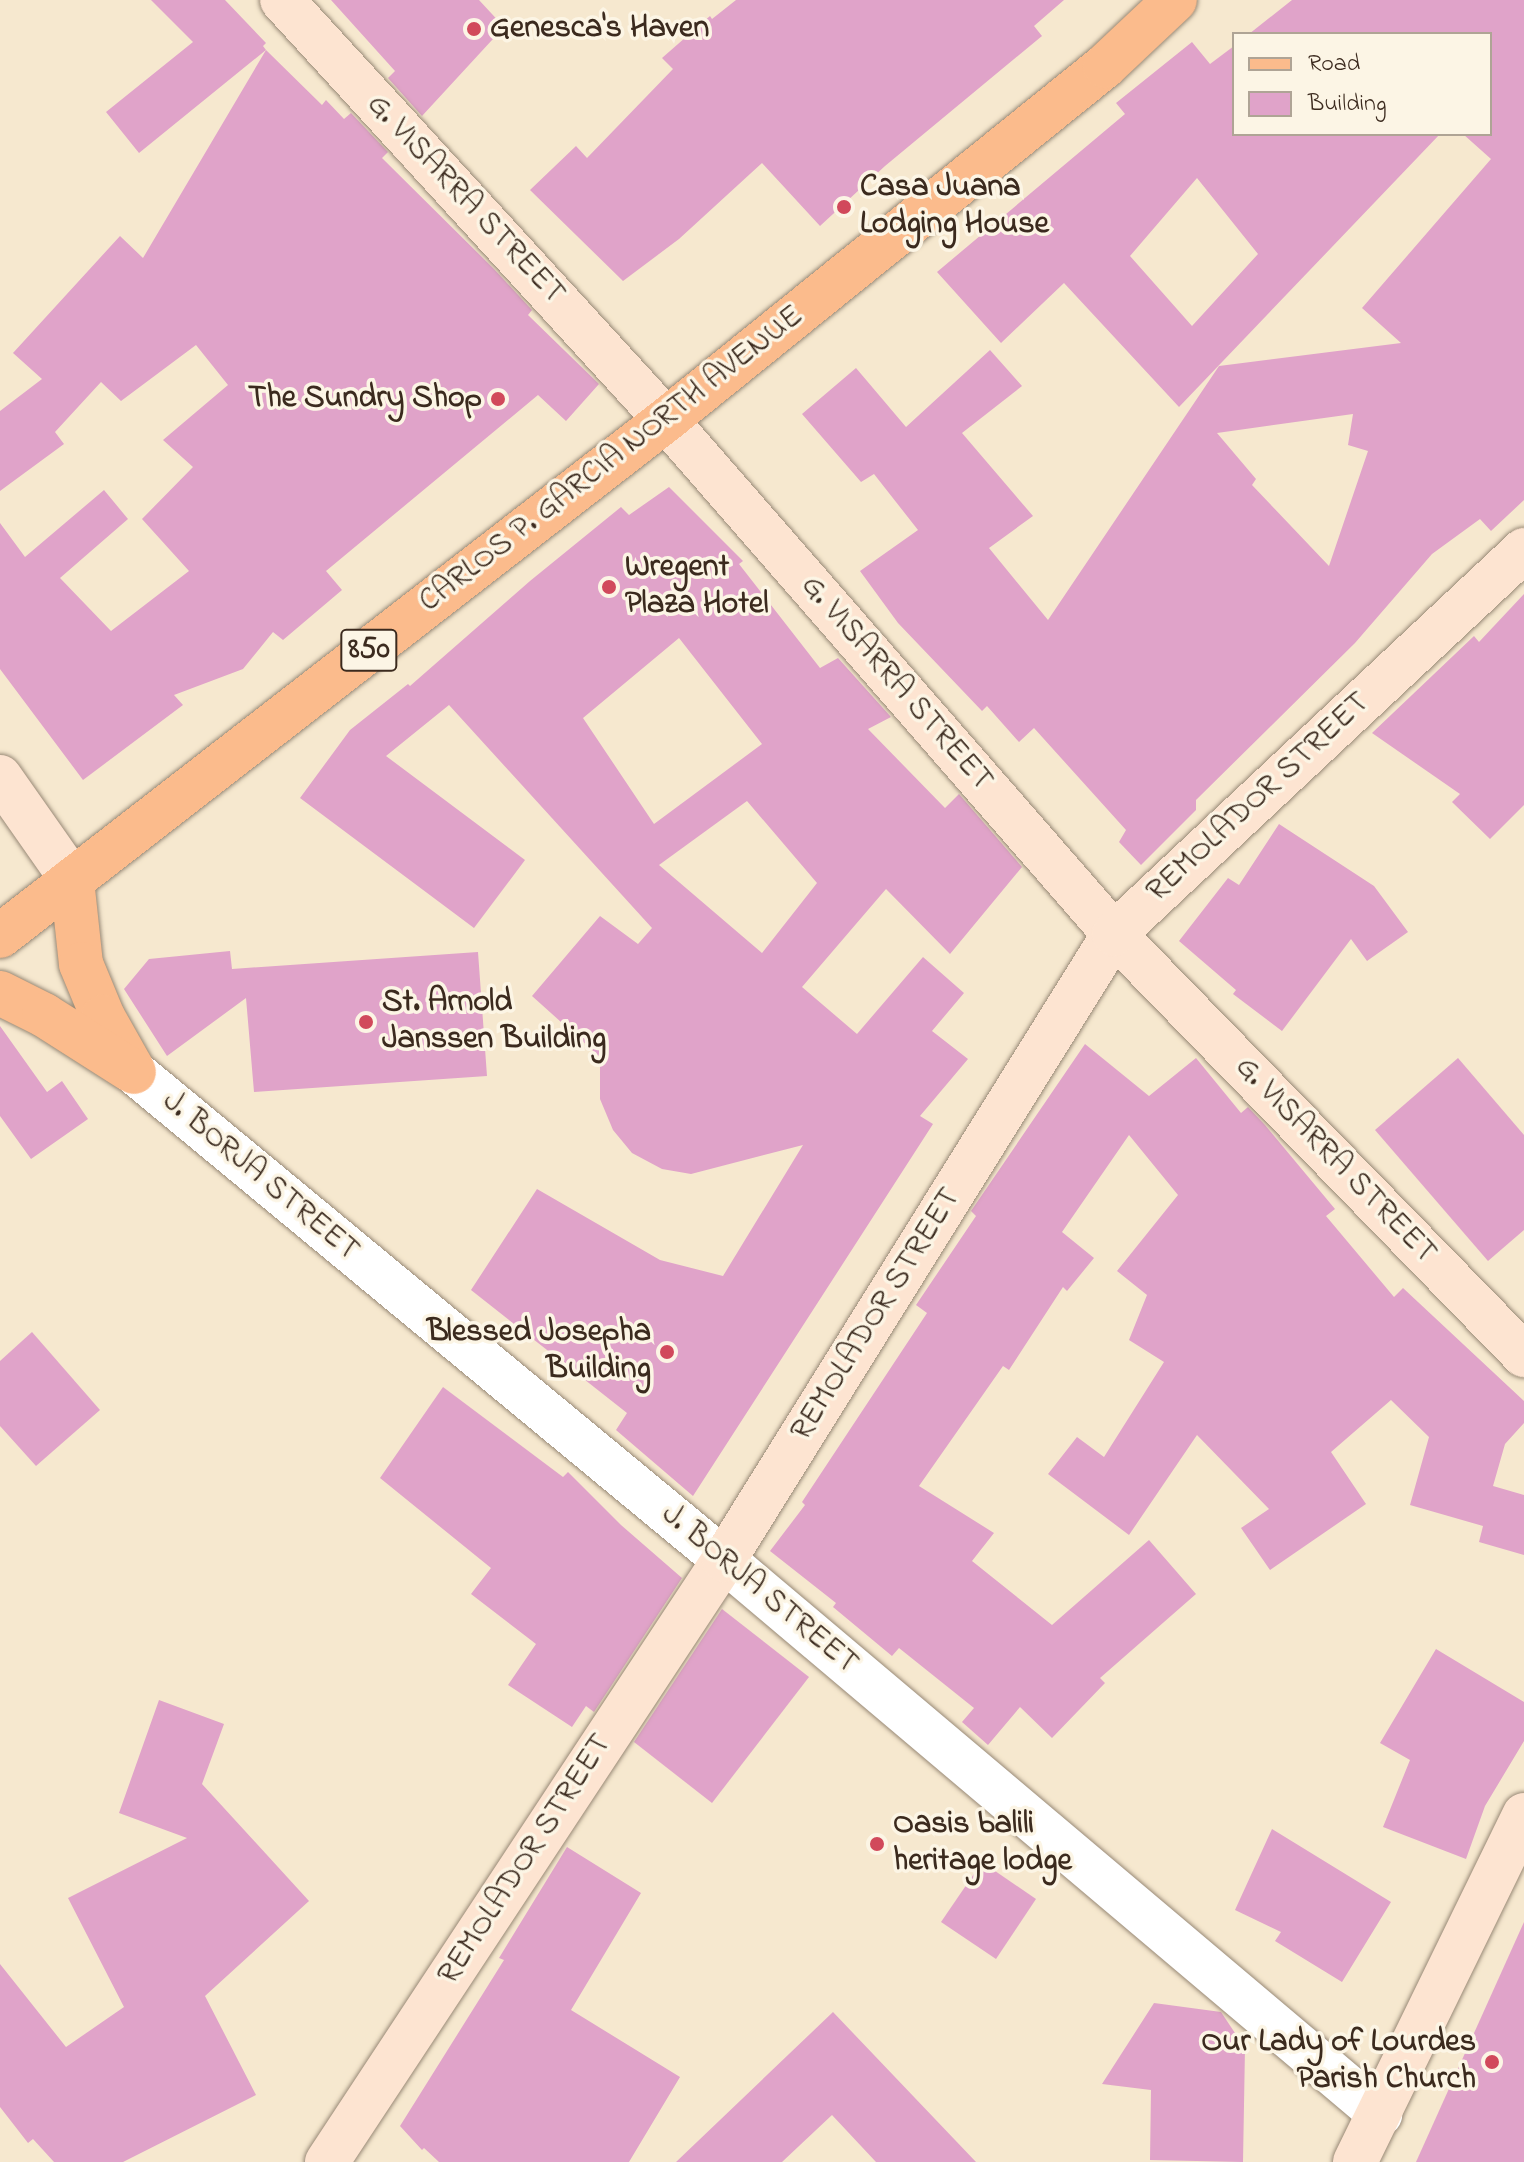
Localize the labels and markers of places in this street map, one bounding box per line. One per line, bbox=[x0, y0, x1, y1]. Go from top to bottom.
place label: Genesca's Haven bbox=[490, 10, 709, 48]
marker: Genesca's Haven bbox=[465, 20, 483, 38]
place label: Casa Juana Lodging House bbox=[860, 170, 1049, 245]
marker: Casa Juana Lodging House bbox=[835, 198, 853, 216]
place label: The Sundry Shop bbox=[248, 380, 482, 418]
marker: The Sundry Shop bbox=[489, 390, 507, 408]
place label: Wregent Plaza Hotel bbox=[625, 550, 769, 625]
marker: Wregent Plaza Hotel bbox=[600, 578, 618, 596]
place label: St. Arnold Janssen Building bbox=[382, 985, 606, 1060]
marker: St. Arnold Janssen Building bbox=[357, 1013, 375, 1031]
place label: Blessed Josepha Building bbox=[427, 1315, 651, 1390]
marker: Blessed Josepha Building bbox=[658, 1343, 676, 1361]
place label: Oasis balili heritage lodge bbox=[893, 1807, 1072, 1882]
marker: Oasis balili heritage lodge bbox=[868, 1835, 886, 1853]
place label: Our Lady of Lourdes Parish Church bbox=[1201, 2025, 1476, 2100]
marker: Our Lady of Lourdes Parish Church bbox=[1483, 2053, 1501, 2071]

